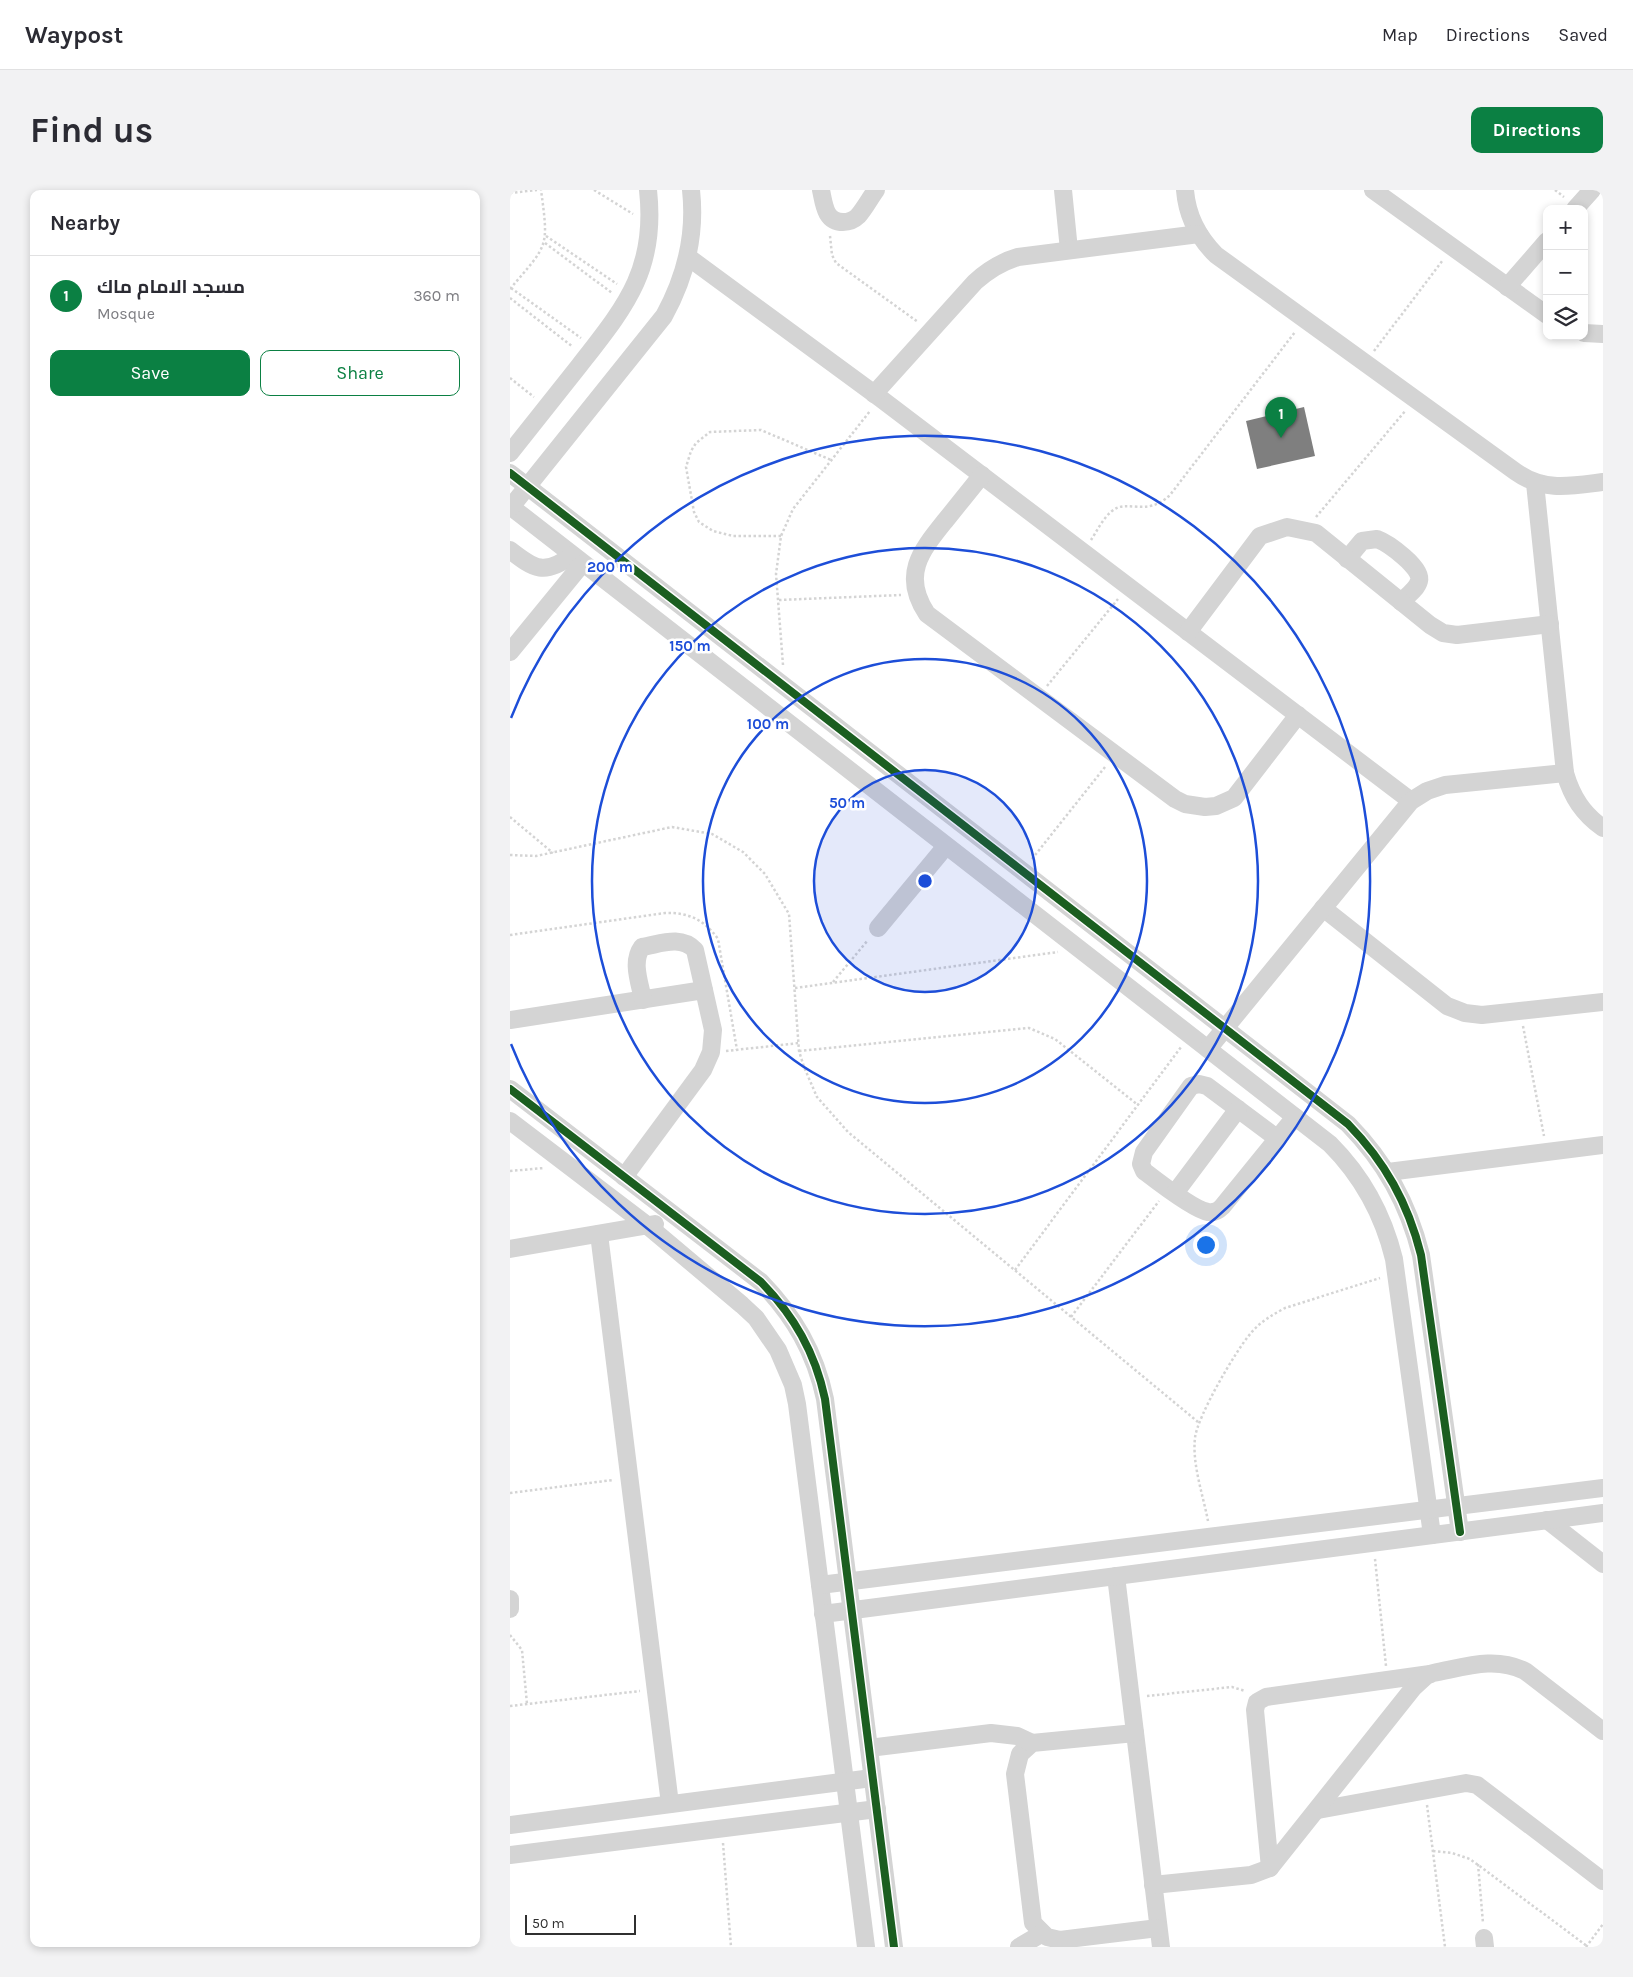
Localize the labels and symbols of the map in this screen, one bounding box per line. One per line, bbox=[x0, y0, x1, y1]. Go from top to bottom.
pin: 1 bbox=[1265, 397, 1297, 438]
text: 200 m bbox=[587, 558, 633, 576]
text: 150 m bbox=[669, 637, 711, 655]
text: 100 m bbox=[747, 715, 789, 733]
text: 50 m bbox=[829, 794, 865, 812]
centre of rings bbox=[916, 872, 934, 890]
your location bbox=[1193, 1232, 1219, 1258]
scale bar bbox=[525, 1912, 636, 1935]

